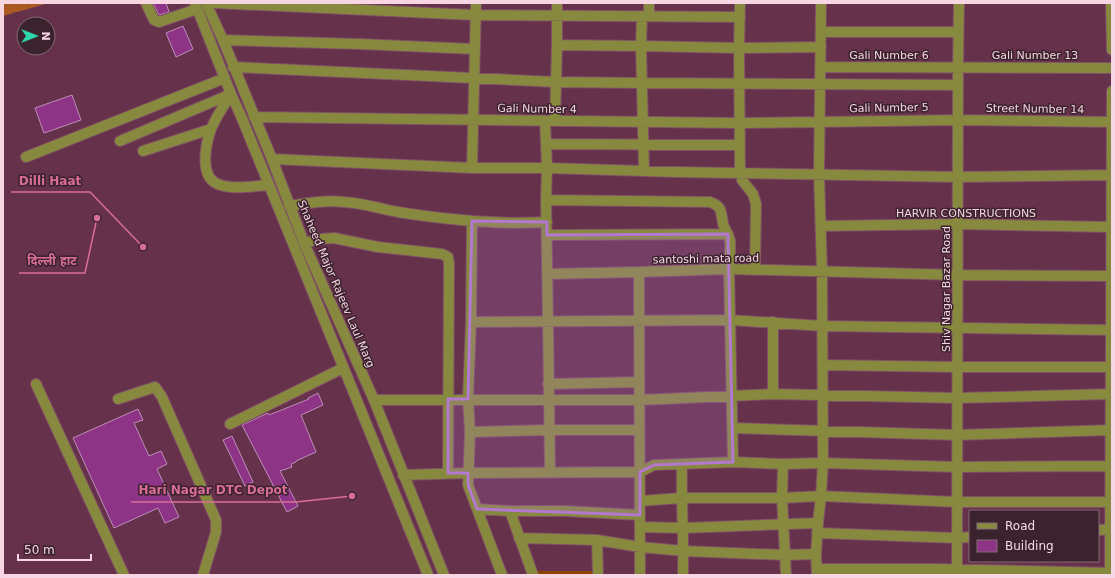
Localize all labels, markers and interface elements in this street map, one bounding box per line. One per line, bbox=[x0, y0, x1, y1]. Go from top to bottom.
north arrow bbox=[16, 16, 56, 56]
text: N bbox=[39, 31, 52, 41]
street label: Gali Number 6 bbox=[849, 49, 929, 62]
street label: Gali Number 13 bbox=[992, 49, 1078, 62]
street label: Gali Number 5 bbox=[849, 101, 929, 115]
street label: Gali Number 4 bbox=[497, 102, 577, 116]
street label: Street Number 14 bbox=[986, 102, 1084, 116]
callout: Dilli Haat bbox=[11, 168, 90, 192]
text: Dilli Haat bbox=[19, 174, 82, 188]
street label: Shaheed Major Rajeev Laul Marg bbox=[295, 198, 377, 370]
street label: HARVIR CONSTRUCTIONS bbox=[896, 207, 1036, 220]
street label: Shiv Nagar Bazar Road bbox=[940, 226, 953, 352]
callout: दिल्ली हाट bbox=[19, 249, 85, 273]
street label: santoshi mata road bbox=[653, 252, 759, 266]
text: दिल्ली हाट bbox=[27, 253, 77, 268]
callout: Hari Nagar DTC Depot bbox=[131, 478, 296, 502]
text: Hari Nagar DTC Depot bbox=[138, 483, 288, 497]
legend bbox=[969, 510, 1099, 562]
text: Road bbox=[1005, 519, 1035, 533]
scale bar bbox=[18, 536, 91, 562]
text: Building bbox=[1005, 539, 1054, 553]
text: 50 m bbox=[24, 543, 55, 557]

